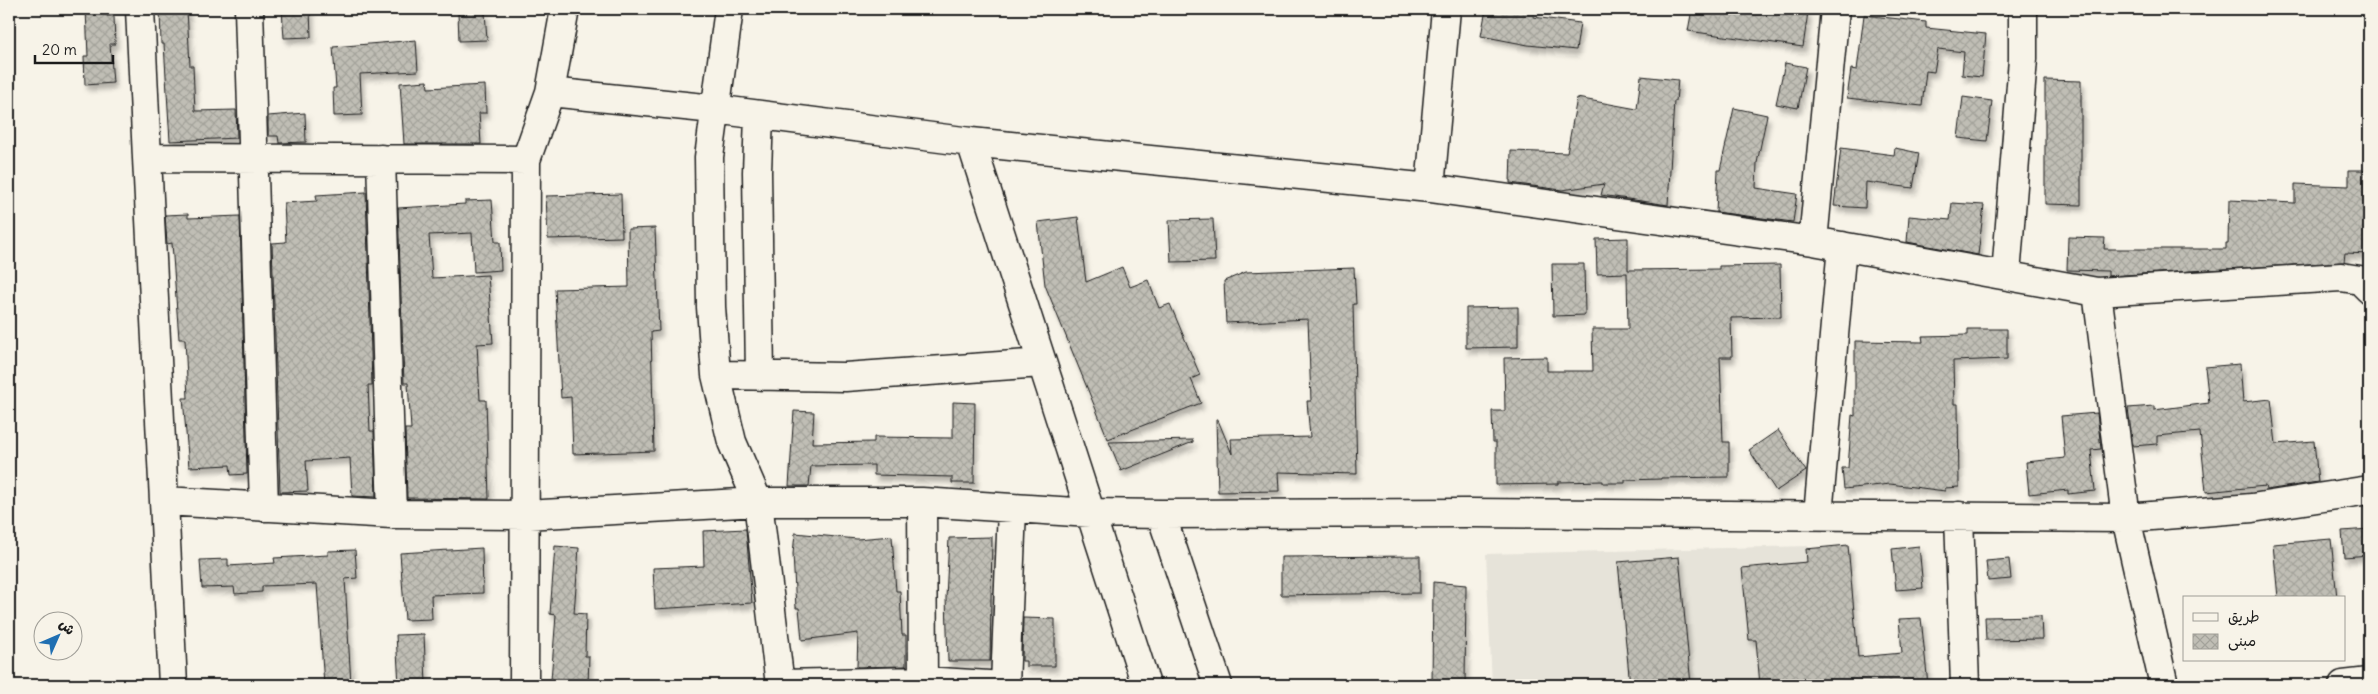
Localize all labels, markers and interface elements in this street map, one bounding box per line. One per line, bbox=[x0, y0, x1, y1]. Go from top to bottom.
scale bar bbox=[35, 32, 112, 64]
text: 20 m bbox=[42, 40, 77, 59]
legend bbox=[2183, 596, 2346, 662]
text: طريق bbox=[2228, 607, 2260, 626]
north arrow bbox=[32, 612, 82, 662]
text: ش bbox=[55, 615, 79, 639]
text: مبنى bbox=[2228, 631, 2256, 651]

